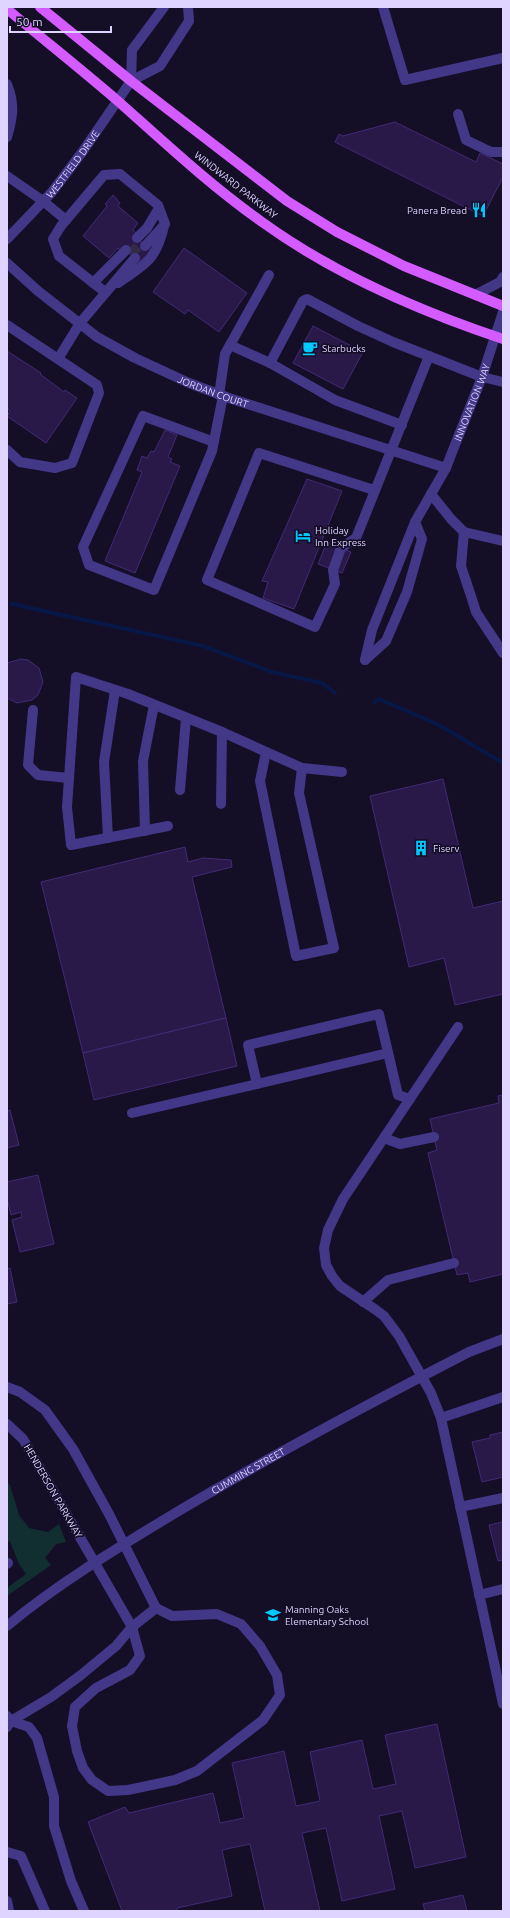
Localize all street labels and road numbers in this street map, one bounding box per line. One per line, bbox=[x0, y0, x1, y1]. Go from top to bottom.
street label: WESTFIELD DRIVE bbox=[44, 128, 101, 200]
street label: WINDWARD PARKWAY bbox=[192, 149, 280, 221]
street label: INNOVATION WAY bbox=[452, 362, 492, 443]
street label: JORDAN COURT bbox=[176, 373, 250, 409]
street label: HENDERSON PARKWAY bbox=[22, 1442, 84, 1540]
street label: CUMMING STREET bbox=[209, 1445, 287, 1496]

